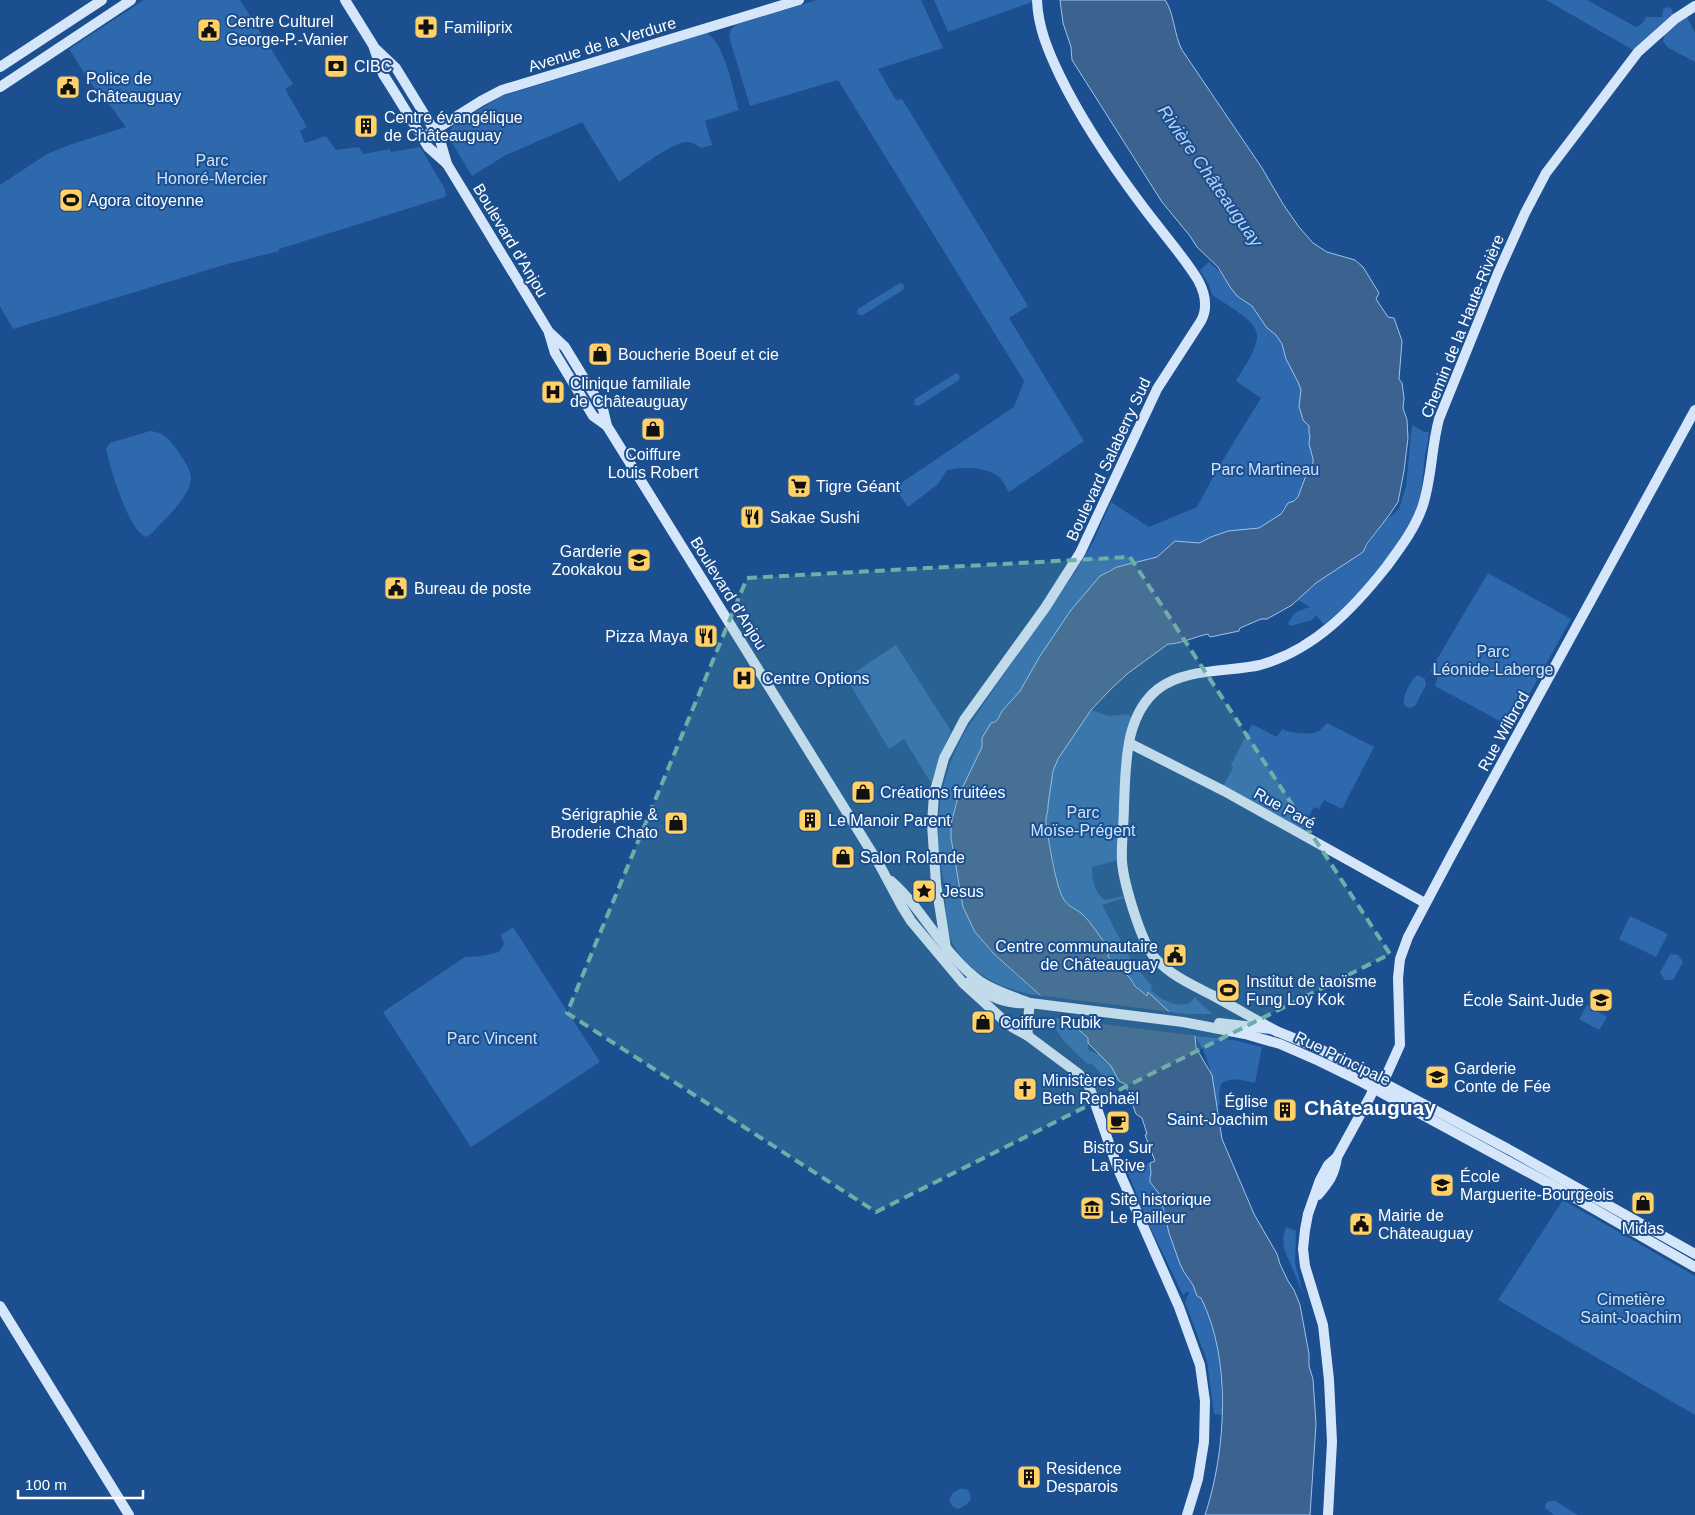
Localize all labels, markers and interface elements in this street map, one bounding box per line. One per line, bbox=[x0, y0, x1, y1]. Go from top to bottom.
place label: Centre Culturel George-P.-Vanier bbox=[226, 13, 349, 48]
pharmacy icon: Familiprix bbox=[413, 14, 439, 40]
street label: Avenue de la Verdure bbox=[526, 14, 678, 75]
public building icon: Centre Culturel George-P.-Vanier bbox=[196, 17, 222, 43]
place label: Familiprix bbox=[444, 19, 512, 36]
bank icon: CIBC bbox=[323, 53, 349, 79]
place label: CIBC bbox=[354, 58, 392, 75]
place label: Police de Châteauguay bbox=[86, 70, 181, 105]
public building icon: Police de Châteauguay bbox=[55, 74, 81, 100]
water label: Rivière Châteauguay bbox=[1154, 101, 1267, 251]
place label: Centre évangélique de Châteauguay bbox=[384, 109, 523, 144]
building icon: Centre évangélique de Châteauguay bbox=[353, 113, 379, 139]
park label: Parc Honoré-Mercier bbox=[156, 152, 268, 187]
street label: Boulevard d'Anjou bbox=[470, 180, 551, 300]
sports icon: Agora citoyenne bbox=[58, 187, 84, 213]
place label: Agora citoyenne bbox=[88, 192, 204, 209]
street label: Chemin de la Haute-Rivière bbox=[1418, 232, 1507, 420]
shop icon: Boucherie Boeuf et cie bbox=[587, 341, 613, 367]
place label: Boucherie Boeuf et cie bbox=[618, 346, 779, 363]
place label: Clinique familiale de Châteauguay bbox=[570, 375, 691, 410]
street label: Boulevard Salaberry Sud bbox=[1063, 375, 1154, 543]
hospital icon: Clinique familiale de Châteauguay bbox=[540, 379, 566, 405]
shop icon: Coiffure Louis Robert bbox=[640, 416, 666, 442]
place label: Coiffure Louis Robert bbox=[608, 446, 699, 481]
park label: Parc Martineau bbox=[1211, 461, 1319, 478]
supermarket icon: Tigre Géant bbox=[786, 473, 812, 499]
place label: Tigre Géant bbox=[816, 478, 900, 495]
restaurant icon: Sakae Sushi bbox=[739, 504, 765, 530]
place label: Sakae Sushi bbox=[770, 509, 860, 526]
street label: Boulevard d'Anjou bbox=[687, 534, 770, 653]
place label: Garderie Zookakou bbox=[552, 543, 622, 578]
school or university icon: Garderie Zookakou bbox=[626, 547, 652, 573]
public building icon: Bureau de poste bbox=[383, 575, 409, 601]
place label: Bureau de poste bbox=[414, 580, 532, 597]
restaurant icon: Pizza Maya bbox=[693, 623, 719, 649]
place label: Pizza Maya bbox=[605, 628, 688, 645]
park label: Parc Léonide-Laberge bbox=[1433, 643, 1554, 678]
hospital icon: Centre Options bbox=[731, 665, 757, 691]
place label: Centre Options bbox=[762, 670, 870, 687]
street label: Rue Wilbrod bbox=[1475, 689, 1532, 774]
shop icon: Créations fruitées bbox=[850, 779, 876, 805]
place label: Créations fruitées bbox=[880, 784, 1005, 801]
street label: Rue Paré bbox=[1251, 785, 1319, 832]
park label: Parc Moïse-Prégent bbox=[1031, 804, 1136, 839]
place label: Sérigraphie & Broderie Chato bbox=[550, 806, 658, 841]
building icon: Le Manoir Parent bbox=[797, 807, 823, 833]
shop icon: Sérigraphie & Broderie Chato bbox=[663, 810, 689, 836]
place label: Le Manoir Parent bbox=[828, 812, 951, 829]
shop icon: Salon Rolande bbox=[830, 844, 856, 870]
place label: Salon Rolande bbox=[860, 849, 965, 866]
place icon: Jesus bbox=[911, 878, 937, 904]
place label: Jesus bbox=[942, 883, 984, 900]
place label: Centre communautaire de Châteauguay bbox=[995, 938, 1158, 973]
public building icon: Centre communautaire de Châteauguay bbox=[1162, 942, 1188, 968]
place label: Institut de taoïsme Fung Loy Kok bbox=[1246, 973, 1377, 1008]
sports icon: Institut de taoïsme Fung Loy Kok bbox=[1215, 977, 1241, 1003]
school or university icon: École Saint-Jude bbox=[1588, 987, 1614, 1013]
place label: École Saint-Jude bbox=[1463, 991, 1584, 1009]
shop icon: Coiffure Rubik bbox=[970, 1009, 996, 1035]
place label: Coiffure Rubik bbox=[1000, 1014, 1102, 1031]
street label: Rue Principale bbox=[1292, 1028, 1393, 1089]
park label: Parc Vincent bbox=[447, 1030, 538, 1047]
place label: Garderie Conte de Fée bbox=[1454, 1060, 1551, 1095]
school or university icon: Garderie Conte de Fée bbox=[1424, 1064, 1450, 1090]
place label: Ministères Beth Rephaël bbox=[1042, 1072, 1139, 1107]
church icon: Ministères Beth Rephaël bbox=[1012, 1076, 1038, 1102]
place label: Église Saint-Joachim bbox=[1167, 1092, 1268, 1128]
district label: Châteauguay bbox=[1304, 1096, 1436, 1119]
building icon: Église Saint-Joachim bbox=[1272, 1097, 1298, 1123]
cafe icon: Bistro Sur La Rive bbox=[1105, 1109, 1131, 1135]
place label: Bistro Sur La Rive bbox=[1083, 1139, 1154, 1174]
place label: École Marguerite-Bourgeois bbox=[1460, 1167, 1614, 1203]
school or university icon: École Marguerite-Bourgeois bbox=[1429, 1172, 1455, 1198]
shop icon: Midas bbox=[1630, 1190, 1656, 1216]
place label: Site historique Le Pailleur bbox=[1110, 1191, 1211, 1226]
museum icon: Site historique Le Pailleur bbox=[1079, 1195, 1105, 1221]
place label: Mairie de Châteauguay bbox=[1378, 1207, 1473, 1242]
public building icon: Mairie de Châteauguay bbox=[1348, 1211, 1374, 1237]
place label: Midas bbox=[1622, 1220, 1664, 1237]
park label: Cimetière Saint-Joachim bbox=[1580, 1291, 1682, 1326]
place label: Residence Desparois bbox=[1046, 1460, 1122, 1495]
building icon: Residence Desparois bbox=[1016, 1464, 1042, 1490]
scale bar bbox=[18, 1468, 142, 1500]
text: 100 m bbox=[25, 1476, 67, 1493]

